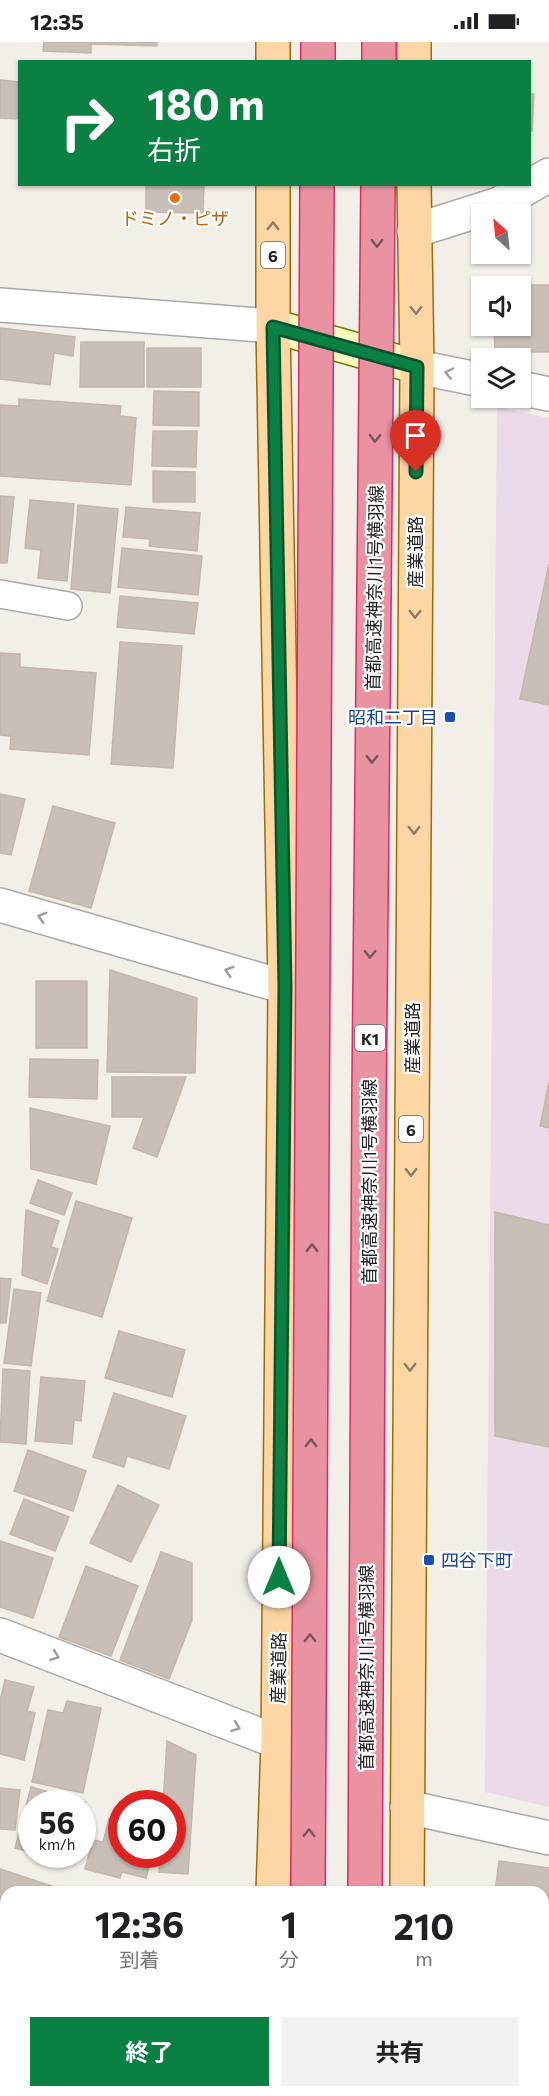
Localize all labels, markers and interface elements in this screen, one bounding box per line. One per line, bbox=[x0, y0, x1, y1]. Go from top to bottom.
text: 12:35 bbox=[30, 8, 84, 35]
text: 180 m bbox=[147, 77, 265, 129]
icon: right bbox=[48, 84, 126, 162]
text: 右折 bbox=[147, 133, 201, 166]
marker: ドミノ・ピザ bbox=[168, 191, 182, 205]
north arrow bbox=[471, 204, 531, 264]
map controls bbox=[471, 204, 531, 408]
place label: ドミノ・ピザ bbox=[121, 207, 229, 229]
one-way arrow bbox=[267, 221, 279, 230]
one-way arrow bbox=[371, 238, 383, 247]
road number: 6 bbox=[261, 242, 285, 268]
button: sound bbox=[471, 276, 531, 336]
one-way arrow bbox=[409, 306, 422, 315]
button: layers bbox=[471, 348, 531, 408]
one-way arrow bbox=[445, 367, 455, 380]
pin bbox=[390, 410, 441, 472]
icon: arrive bbox=[399, 419, 432, 452]
one-way arrow bbox=[369, 433, 381, 442]
street label: 首都高速神奈川1号横羽線 bbox=[361, 485, 387, 691]
street label: 産業道路 bbox=[404, 516, 426, 588]
one-way arrow bbox=[409, 610, 421, 619]
place label: 昭和二丁目 bbox=[348, 706, 438, 728]
marker: 昭和二丁目 bbox=[443, 710, 457, 724]
one-way arrow bbox=[366, 754, 378, 763]
one-way arrow bbox=[407, 826, 420, 835]
one-way arrow bbox=[37, 912, 47, 924]
one-way arrow bbox=[364, 949, 377, 958]
one-way arrow bbox=[224, 966, 235, 978]
street label: 産業道路 bbox=[401, 1002, 423, 1074]
road number: K1 bbox=[355, 1025, 385, 1051]
street label: 首都高速神奈川1号横羽線 bbox=[358, 1079, 380, 1285]
road number: 6 bbox=[399, 1116, 423, 1142]
one-way arrow bbox=[405, 1168, 417, 1177]
one-way arrow bbox=[306, 1244, 318, 1253]
one-way arrow bbox=[404, 1363, 416, 1372]
one-way arrow bbox=[305, 1439, 317, 1448]
position arrow bbox=[247, 1545, 311, 1609]
place label: 四谷下町 bbox=[441, 1549, 513, 1571]
marker: 四谷下町 bbox=[422, 1553, 436, 1567]
street label: 首都高速神奈川1号横羽線 bbox=[355, 1565, 377, 1771]
street label: 産業道路 bbox=[266, 1632, 290, 1704]
one-way arrow bbox=[304, 1634, 316, 1643]
one-way arrow bbox=[49, 1649, 59, 1662]
one-way arrow bbox=[231, 1719, 241, 1732]
speed limit sign: 60 bbox=[108, 1790, 186, 1868]
text: 56 bbox=[39, 1803, 75, 1840]
one-way arrow bbox=[303, 1829, 315, 1838]
text: km/h bbox=[39, 1835, 75, 1853]
text: 12:36 bbox=[95, 1901, 184, 1945]
text: 1 bbox=[281, 1901, 297, 1945]
text: 210 bbox=[394, 1903, 454, 1947]
text: m bbox=[415, 1946, 433, 1970]
text: 到着 bbox=[119, 1947, 159, 1971]
text: 分 bbox=[279, 1947, 299, 1971]
button: 終了 bbox=[30, 2017, 269, 2086]
button: 共有 bbox=[281, 2017, 519, 2086]

